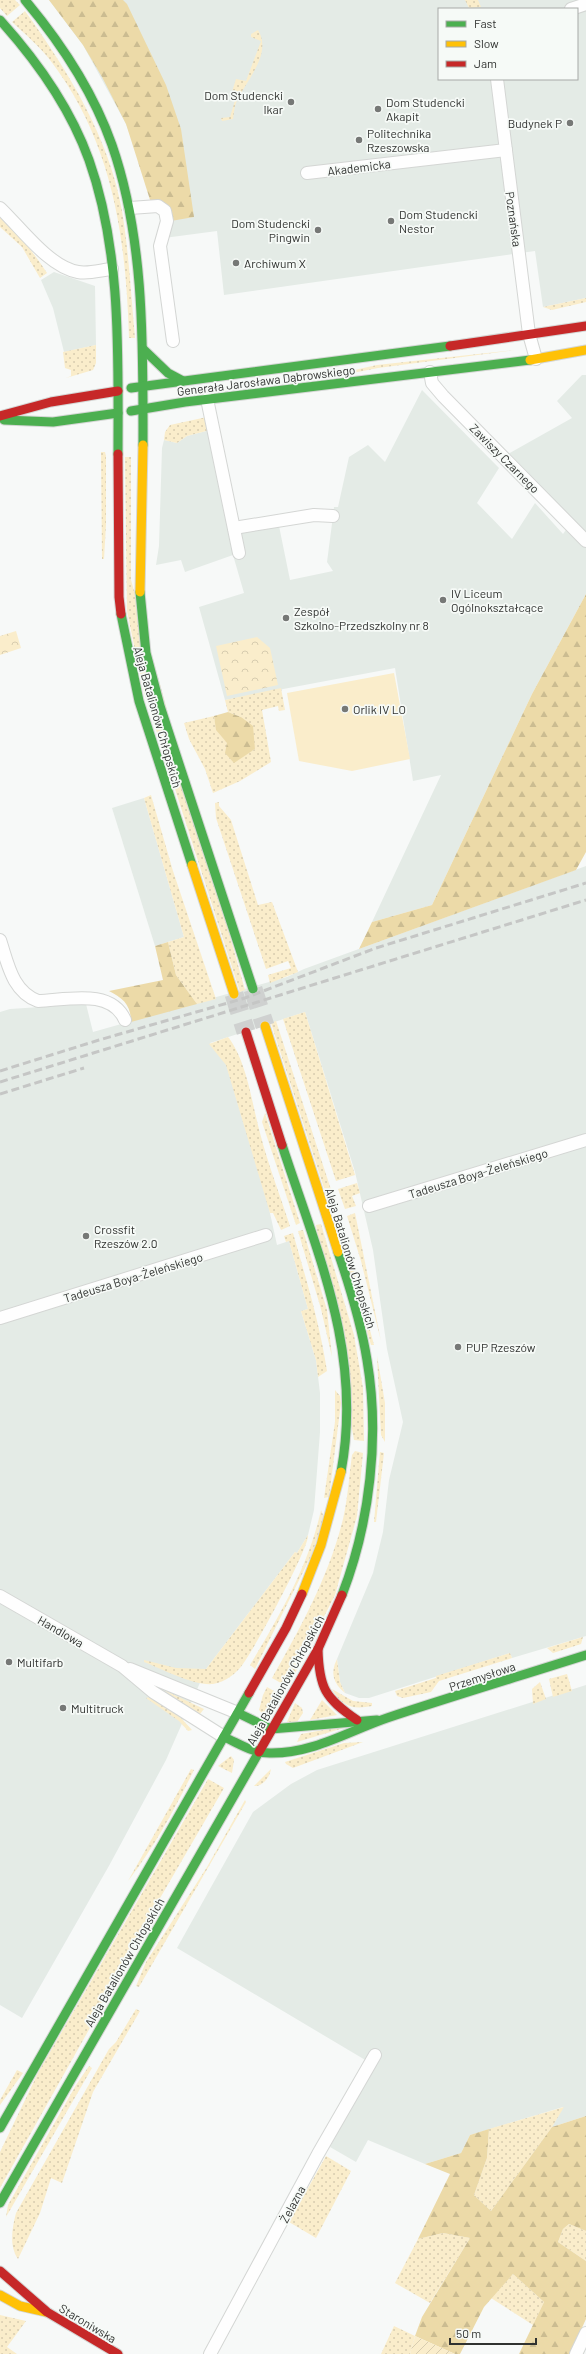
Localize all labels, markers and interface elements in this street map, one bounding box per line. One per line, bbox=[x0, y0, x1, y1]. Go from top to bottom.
legend bbox=[438, 8, 578, 80]
text: Fast bbox=[474, 16, 497, 30]
text: Slow bbox=[474, 36, 499, 50]
text: Jam bbox=[474, 56, 497, 70]
place label: Dom Studencki Ikar bbox=[204, 88, 284, 116]
place label: Dom Studencki Akapit bbox=[386, 95, 465, 123]
marker: Dom Studencki Ikar bbox=[286, 97, 296, 107]
marker: Dom Studencki Akapit bbox=[373, 104, 383, 114]
place label: Budynek P bbox=[508, 116, 562, 130]
marker: Budynek P bbox=[565, 118, 575, 128]
place label: Politechnika Rzeszowska bbox=[367, 126, 431, 154]
marker: Politechnika Rzeszowska bbox=[354, 135, 364, 145]
street label: Akademicka bbox=[327, 156, 391, 178]
street label: Poznańska bbox=[503, 190, 525, 248]
place label: Dom Studencki Nestor bbox=[399, 207, 478, 235]
place label: Dom Studencki Pingwin bbox=[231, 216, 310, 244]
marker: Dom Studencki Nestor bbox=[386, 216, 396, 226]
marker: Dom Studencki Pingwin bbox=[313, 225, 323, 235]
place label: Archiwum X bbox=[244, 256, 306, 270]
marker: Archiwum X bbox=[231, 258, 241, 268]
street label: Generała Jarosława Dąbrowskiego bbox=[176, 362, 356, 398]
street label: Zawiszy Czarnego bbox=[467, 420, 543, 496]
place label: IV Liceum Ogólnokształcące bbox=[451, 586, 543, 614]
marker: IV Liceum Ogólnokształcące bbox=[438, 595, 448, 605]
place label: Zespół Szkolno-Przedszkolny nr 8 bbox=[294, 604, 429, 632]
marker: Zespół Szkolno-Przedszkolny nr 8 bbox=[281, 613, 291, 623]
street label: Aleja Batalionów Chłopskich bbox=[131, 645, 185, 789]
place label: Orlik IV LO bbox=[353, 702, 406, 716]
marker: Orlik IV LO bbox=[340, 704, 350, 714]
street label: Tadeusza Boya-Żeleńskiego bbox=[407, 1145, 549, 1201]
street label: Aleja Batalionów Chłopskich bbox=[323, 1186, 379, 1330]
place label: Crossfit Rzeszów 2.0 bbox=[94, 1222, 157, 1250]
marker: Crossfit Rzeszów 2.0 bbox=[81, 1231, 91, 1241]
street label: Tadeusza Boya-Żeleńskiego bbox=[62, 1249, 204, 1305]
place label: PUP Rzeszów bbox=[466, 1340, 536, 1354]
marker: PUP Rzeszów bbox=[453, 1342, 463, 1352]
street label: Handlowa bbox=[36, 1612, 86, 1650]
street label: Aleja Batalionów Chłopskich bbox=[243, 1613, 327, 1747]
place label: Multifarb bbox=[17, 1655, 63, 1669]
marker: Multifarb bbox=[4, 1657, 14, 1667]
street label: Przemysłowa bbox=[447, 1659, 517, 1693]
place label: Multitruck bbox=[71, 1701, 124, 1715]
marker: Multitruck bbox=[58, 1703, 68, 1713]
street label: Aleja Batalionów Chłopskich bbox=[81, 1895, 167, 2029]
street label: Żelazna bbox=[276, 2183, 308, 2225]
street label: Staroniwska bbox=[57, 2301, 119, 2345]
scale bar bbox=[450, 2320, 536, 2346]
text: 50 m bbox=[456, 2326, 481, 2340]

